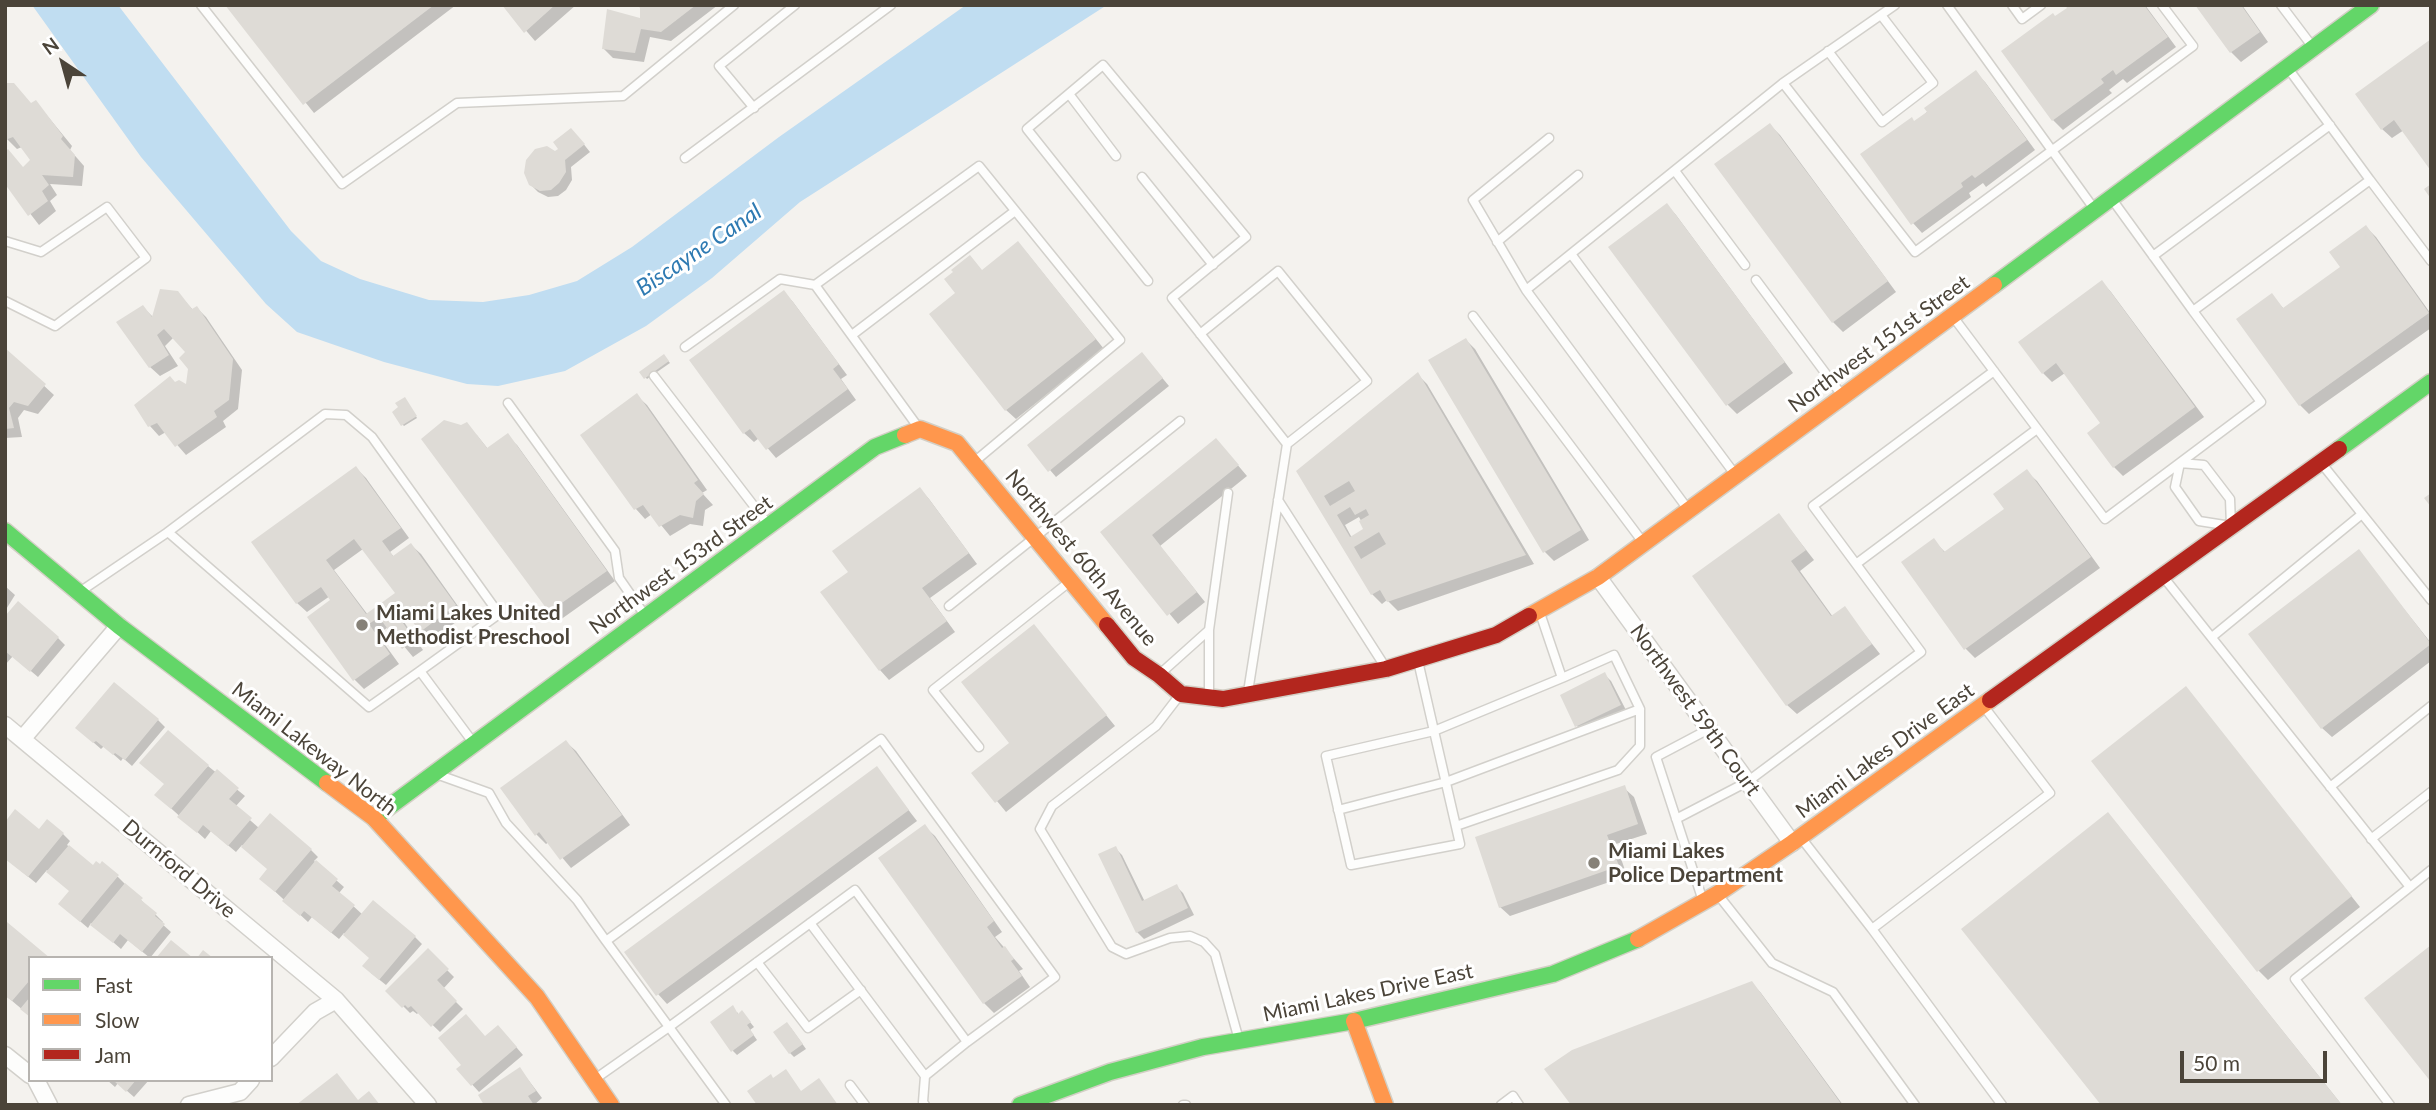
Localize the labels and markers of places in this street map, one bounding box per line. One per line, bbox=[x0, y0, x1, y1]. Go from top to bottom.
place label: Miami Lakes United Methodist Preschool bbox=[376, 600, 570, 650]
marker: Miami Lakes United Methodist Preschool bbox=[354, 617, 370, 633]
place label: Miami Lakes Police Department bbox=[1608, 838, 1783, 888]
marker: Miami Lakes Police Department bbox=[1586, 855, 1602, 871]

